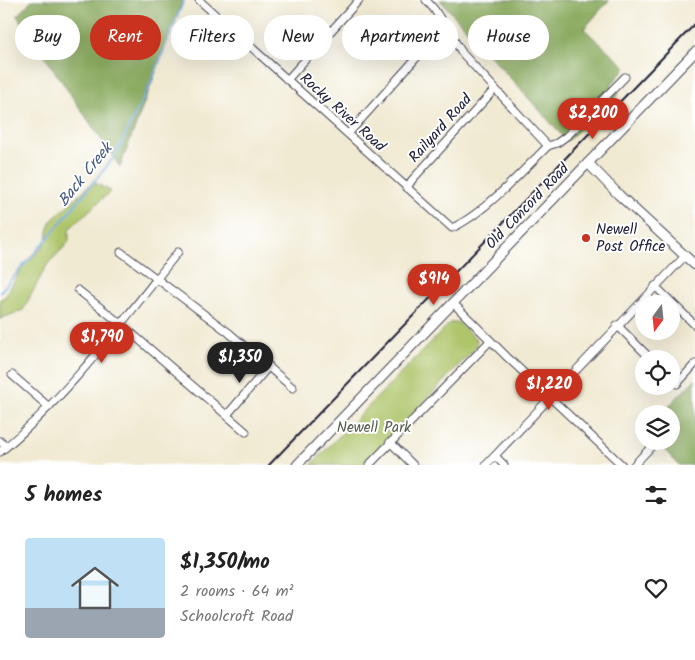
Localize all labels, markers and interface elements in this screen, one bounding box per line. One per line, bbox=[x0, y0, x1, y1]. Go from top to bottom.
chip: Buy bbox=[15, 15, 80, 60]
chip: Rent bbox=[90, 15, 161, 60]
chip: Filters bbox=[171, 15, 254, 60]
chip: New bbox=[264, 15, 332, 60]
chip: Apartment bbox=[342, 15, 458, 60]
chip: House bbox=[468, 15, 549, 60]
street label: Rocky River Road bbox=[294, 67, 391, 158]
street label: Railyard Road bbox=[403, 88, 479, 169]
pin: $2,200 bbox=[552, 98, 634, 140]
text: $2,200 bbox=[569, 101, 617, 126]
water label: Back Creek bbox=[52, 136, 120, 212]
street label: Old Concord Road bbox=[480, 158, 576, 255]
place label: Newell Post Office bbox=[596, 218, 666, 259]
marker: Newell Post Office bbox=[580, 232, 592, 244]
pin: $914 bbox=[404, 264, 464, 306]
text: $914 bbox=[418, 267, 450, 292]
north arrow bbox=[635, 295, 680, 340]
map controls bbox=[635, 295, 680, 450]
pin: $1,790 bbox=[61, 322, 143, 364]
text: $1,790 bbox=[81, 325, 123, 350]
pin: $1,350 bbox=[199, 342, 281, 384]
text: $1,350 bbox=[218, 345, 262, 370]
button: locate bbox=[635, 350, 680, 395]
pin: $1,220 bbox=[508, 368, 590, 411]
text: $1,220 bbox=[526, 372, 572, 397]
button: layers bbox=[635, 405, 680, 450]
park label: Newell Park bbox=[337, 416, 412, 440]
text: 5 homes bbox=[25, 479, 102, 512]
icon: filters bbox=[642, 481, 670, 509]
text: $1,350/mo bbox=[180, 546, 270, 579]
icon: home bbox=[65, 558, 125, 618]
icon: heart bbox=[642, 574, 670, 602]
text: 2 rooms · 64 m² bbox=[180, 579, 293, 604]
text: Schoolcroft Road bbox=[180, 604, 293, 629]

